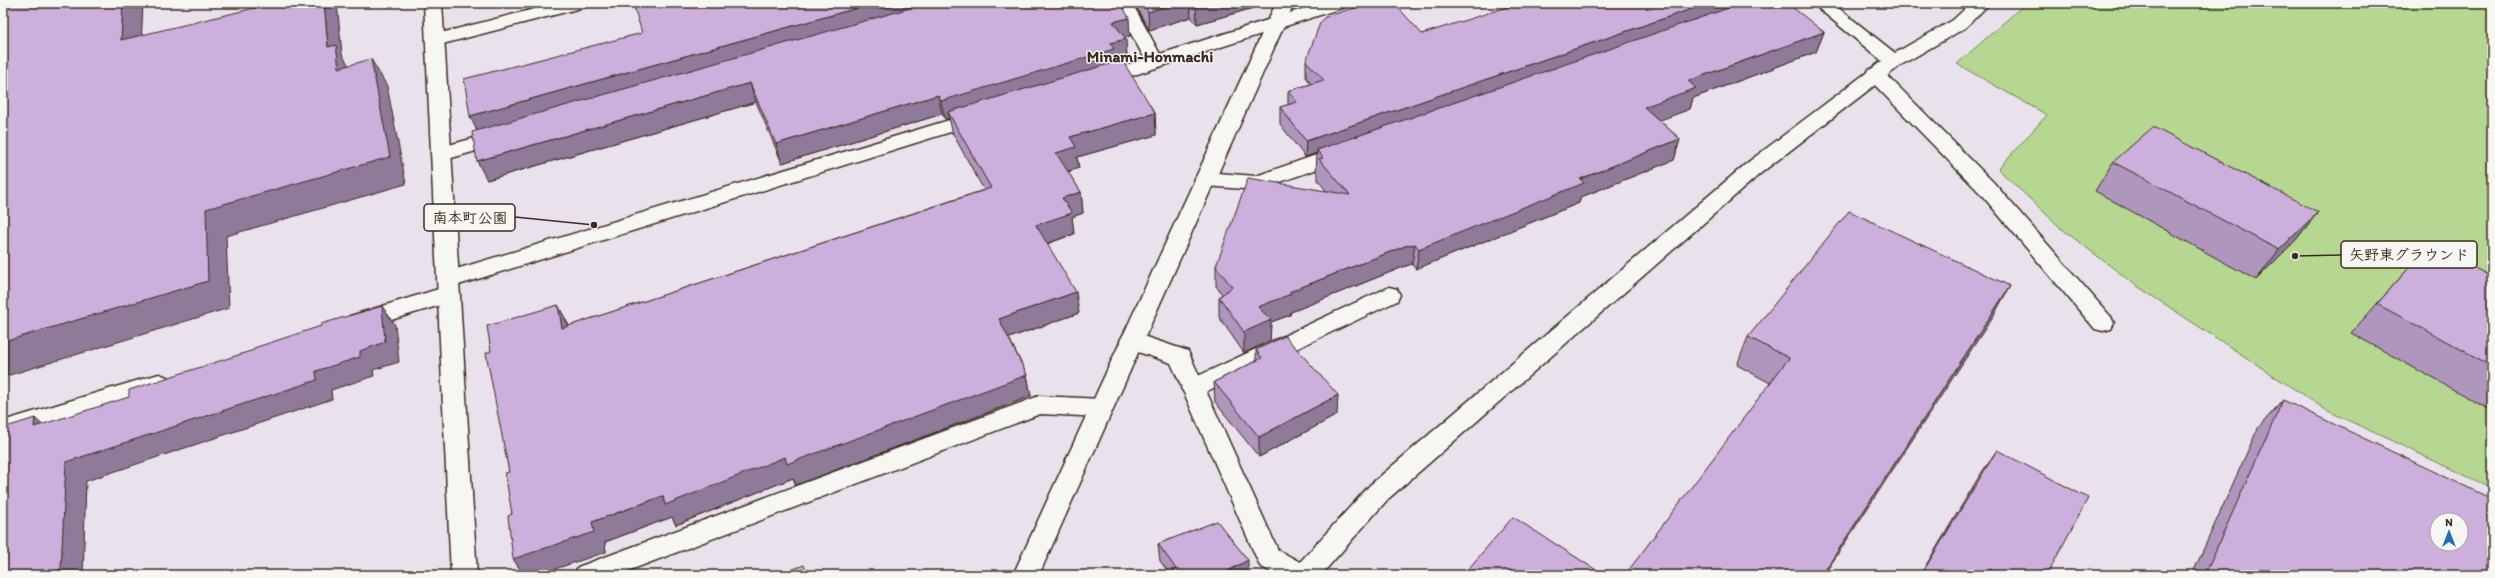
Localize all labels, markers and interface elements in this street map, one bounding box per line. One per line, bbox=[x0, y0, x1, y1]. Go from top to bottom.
district label: Minami-Honmachi bbox=[1087, 47, 1213, 66]
callout: 南本町公園 bbox=[424, 204, 515, 231]
text: 南本町公園 bbox=[432, 209, 508, 227]
callout: 矢野東グラウンド bbox=[2341, 241, 2477, 268]
text: 矢野東グラウンド bbox=[2349, 246, 2469, 264]
north arrow bbox=[2429, 512, 2469, 552]
text: N bbox=[2445, 516, 2453, 529]

